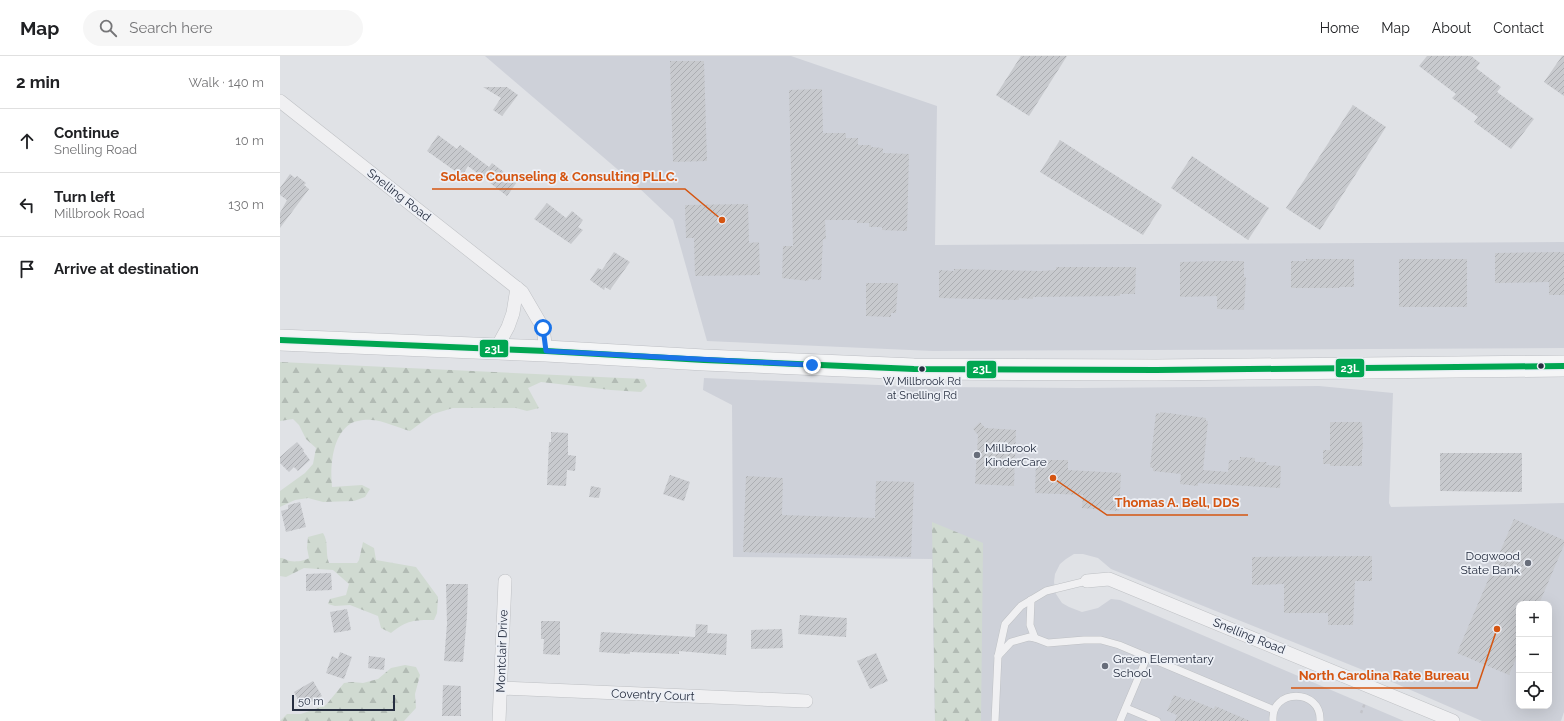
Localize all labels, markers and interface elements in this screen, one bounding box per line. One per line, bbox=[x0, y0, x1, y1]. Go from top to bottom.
search box bbox=[83, 10, 363, 46]
text: Map bbox=[20, 17, 59, 39]
icon: search bbox=[97, 17, 119, 39]
text: Search here bbox=[129, 19, 213, 37]
text: Home bbox=[1320, 20, 1359, 36]
text: Map bbox=[1381, 20, 1410, 36]
text: About bbox=[1432, 20, 1471, 36]
text: Contact bbox=[1493, 20, 1544, 36]
text: 2 min bbox=[16, 72, 60, 92]
text: Walk · 140 m bbox=[189, 75, 264, 90]
text: Continue bbox=[54, 124, 119, 142]
icon: ahead bbox=[16, 130, 38, 152]
text: 10 m bbox=[235, 133, 264, 148]
text: Snelling Road bbox=[54, 142, 137, 157]
callout: Solace Counseling & Consulting PLLC. bbox=[432, 164, 685, 189]
street label: Snelling Road bbox=[364, 166, 434, 224]
text: Solace Counseling & Consulting PLLC. bbox=[440, 169, 678, 184]
text: Turn left bbox=[54, 188, 115, 206]
icon: left bbox=[16, 194, 38, 216]
text: 130 m bbox=[228, 197, 264, 212]
text: Millbrook Road bbox=[54, 206, 145, 221]
icon: arrive bbox=[16, 258, 38, 280]
text: Arrive at destination bbox=[54, 260, 199, 278]
route start bbox=[534, 319, 552, 337]
line badge: 23L bbox=[479, 339, 509, 358]
text: 23L bbox=[485, 343, 504, 356]
route end bbox=[803, 356, 821, 374]
line badge: 23L bbox=[1335, 358, 1365, 378]
line badge: 23L bbox=[966, 360, 997, 379]
unlabelled marker bbox=[1536, 361, 1546, 371]
text: 23L bbox=[1341, 362, 1360, 375]
text: 23L bbox=[973, 363, 992, 376]
marker: W Millbrook Rd at Snelling Rd bbox=[917, 364, 927, 374]
place label: W Millbrook Rd at Snelling Rd bbox=[883, 375, 961, 402]
place label: Millbrook KinderCare bbox=[985, 441, 1047, 469]
marker: Millbrook KinderCare bbox=[972, 450, 982, 460]
callout: Thomas A. Bell, DDS bbox=[1107, 490, 1248, 515]
text: Thomas A. Bell, DDS bbox=[1115, 495, 1239, 510]
place label: Dogwood State Bank bbox=[1460, 549, 1521, 577]
marker: Dogwood State Bank bbox=[1523, 558, 1533, 568]
map controls bbox=[1516, 601, 1552, 709]
button: + bbox=[1516, 601, 1552, 637]
street label: Montclair Drive bbox=[494, 609, 510, 693]
street label: Snelling Road bbox=[1211, 615, 1287, 657]
button: − bbox=[1516, 637, 1552, 673]
place label: Green Elementary School bbox=[1113, 652, 1214, 680]
marker: Green Elementary School bbox=[1100, 661, 1110, 671]
callout: North Carolina Rate Bureau bbox=[1291, 663, 1477, 688]
text: North Carolina Rate Bureau bbox=[1299, 668, 1469, 683]
button: locate bbox=[1516, 673, 1552, 709]
street label: Coventry Court bbox=[611, 687, 695, 703]
scale bar bbox=[292, 693, 395, 712]
text: 50 m bbox=[298, 695, 324, 708]

